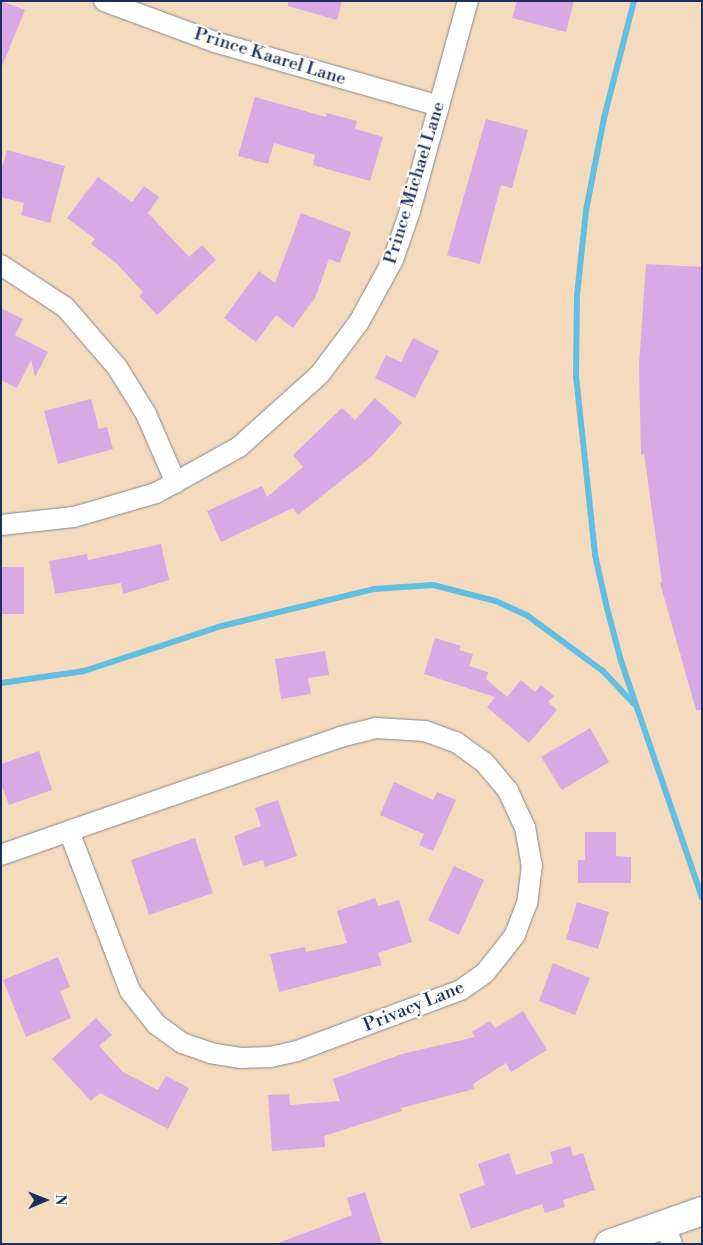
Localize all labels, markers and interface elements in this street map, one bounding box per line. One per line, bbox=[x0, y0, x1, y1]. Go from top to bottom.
street label: Prince Kaarel Lane bbox=[191, 24, 349, 90]
street label: Prince Michael Lane bbox=[380, 99, 450, 267]
street label: Privacy Lane bbox=[360, 977, 468, 1037]
north arrow bbox=[20, 1175, 70, 1225]
text: N bbox=[51, 1194, 69, 1205]

